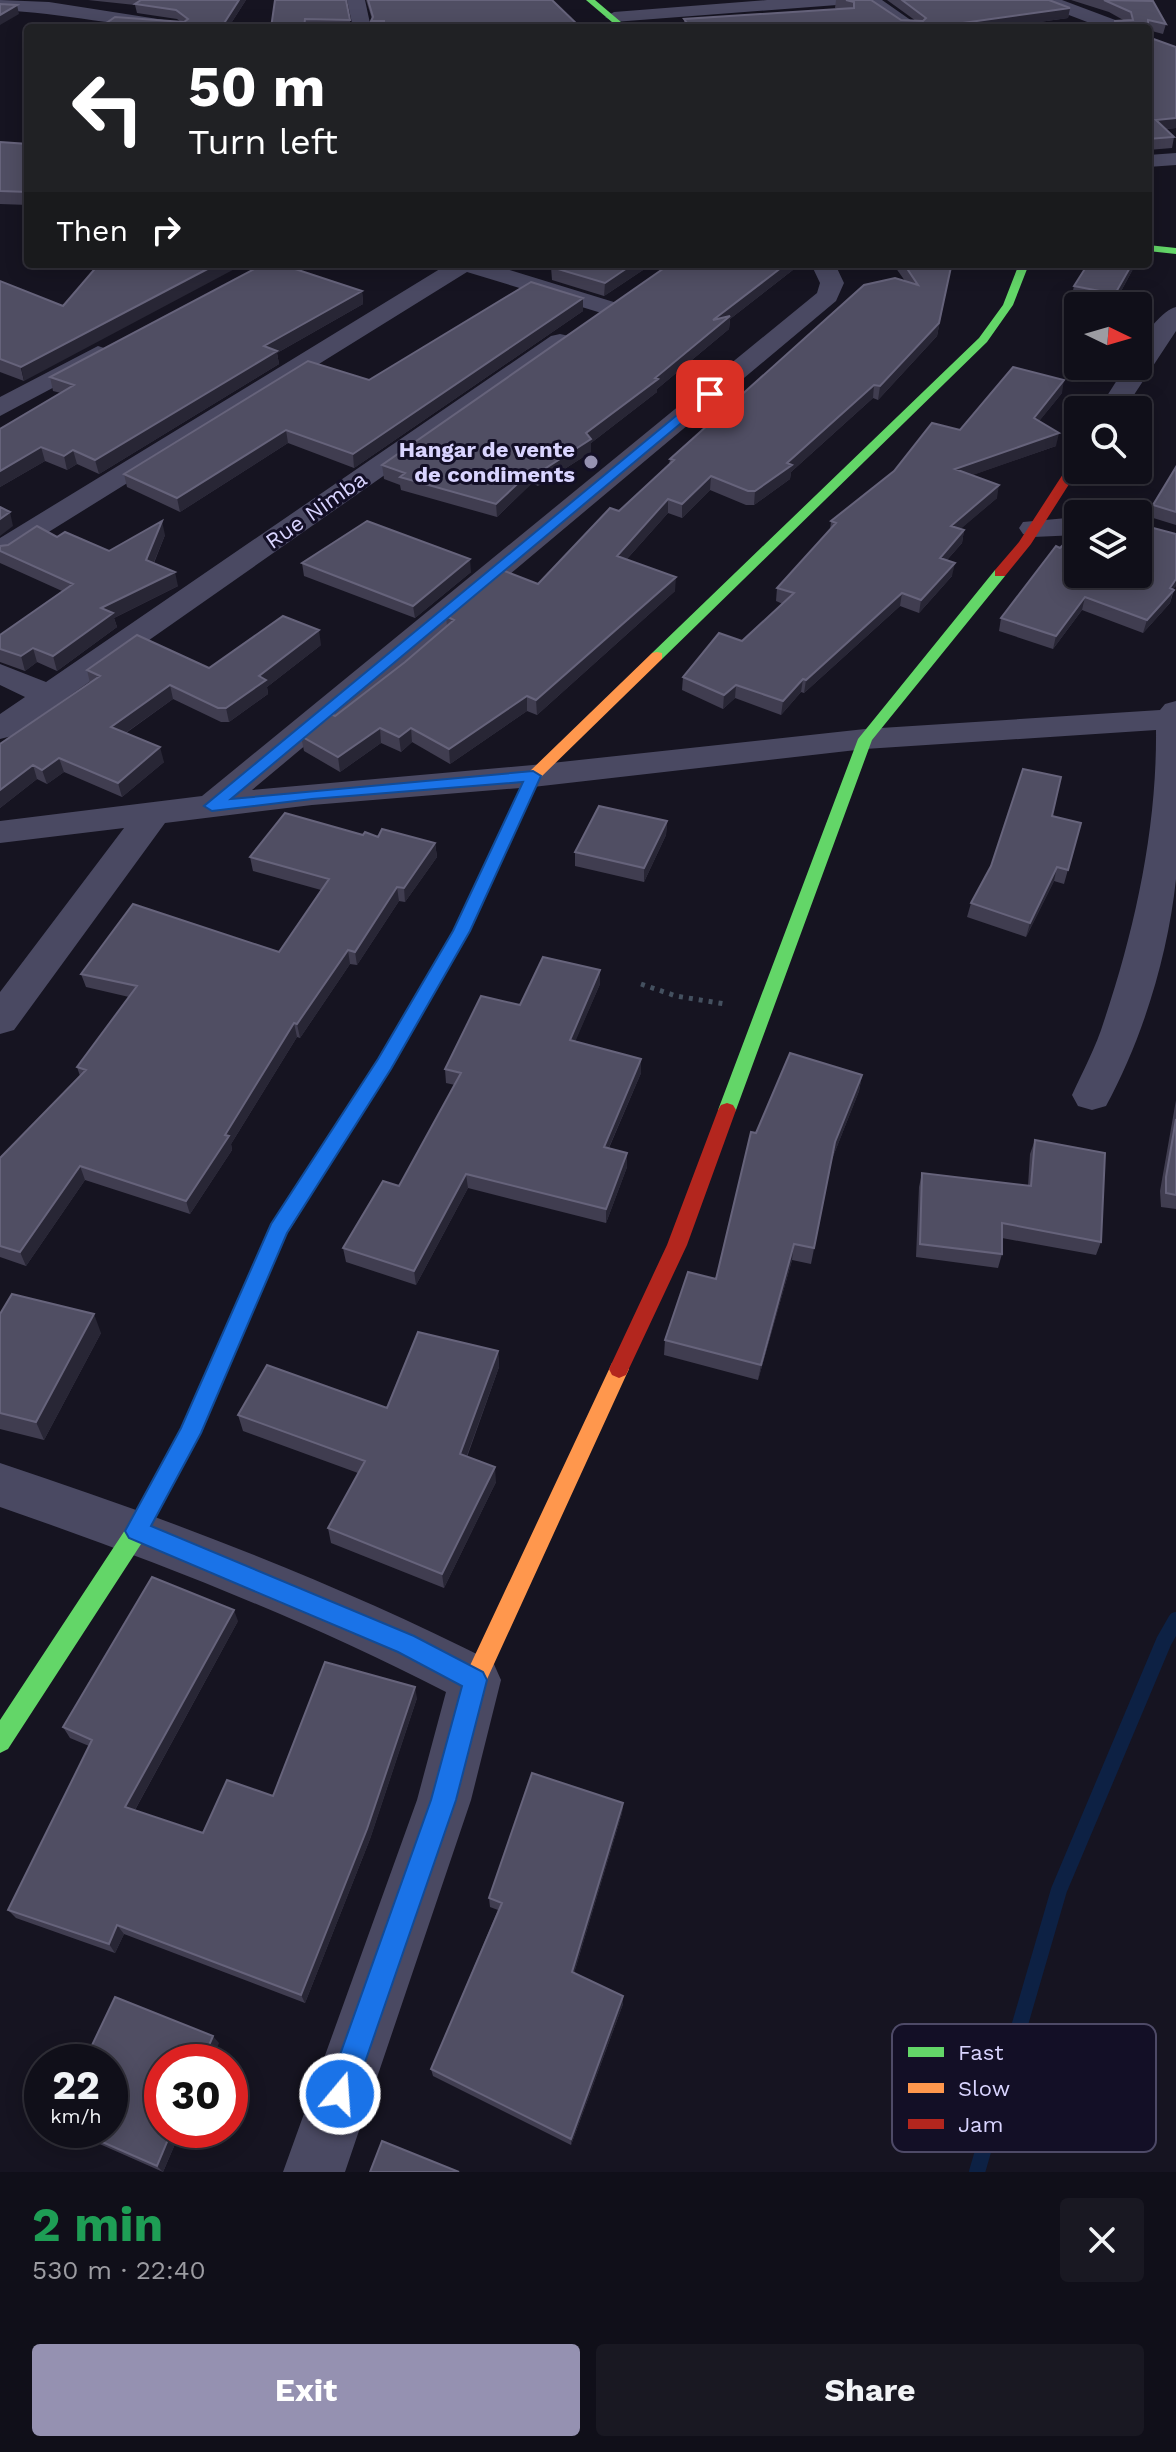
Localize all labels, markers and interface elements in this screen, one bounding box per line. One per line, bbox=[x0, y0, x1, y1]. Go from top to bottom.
text: 50 m bbox=[188, 54, 325, 120]
icon: left bbox=[56, 56, 160, 160]
text: Turn left bbox=[188, 121, 338, 163]
icon: right bbox=[144, 208, 188, 252]
text: Then bbox=[56, 213, 128, 248]
north arrow bbox=[1064, 292, 1152, 380]
map controls bbox=[1064, 292, 1152, 588]
pin bbox=[676, 360, 744, 428]
icon: arrive bbox=[688, 372, 732, 416]
button: search bbox=[1064, 396, 1152, 484]
place label: Hangar de vente de condiments bbox=[399, 437, 575, 487]
marker: Hangar de vente de condiments bbox=[582, 453, 600, 471]
street label: Rue Nimba bbox=[261, 466, 371, 554]
button: layers bbox=[1064, 500, 1152, 588]
legend bbox=[892, 2024, 1156, 2152]
text: Fast bbox=[958, 2040, 1004, 2065]
speed limit sign: 30 bbox=[144, 2044, 248, 2148]
position arrow bbox=[298, 2052, 382, 2136]
text: 22 bbox=[52, 2062, 100, 2109]
text: Slow bbox=[958, 2076, 1010, 2101]
text: km/h bbox=[50, 2104, 102, 2128]
text: Jam bbox=[958, 2112, 1003, 2137]
text: 2 min bbox=[32, 2196, 163, 2253]
button: close bbox=[1060, 2198, 1144, 2282]
text: 530 m · 22:40 bbox=[32, 2255, 206, 2285]
button: Exit bbox=[32, 2344, 580, 2436]
button: Share bbox=[596, 2344, 1144, 2436]

